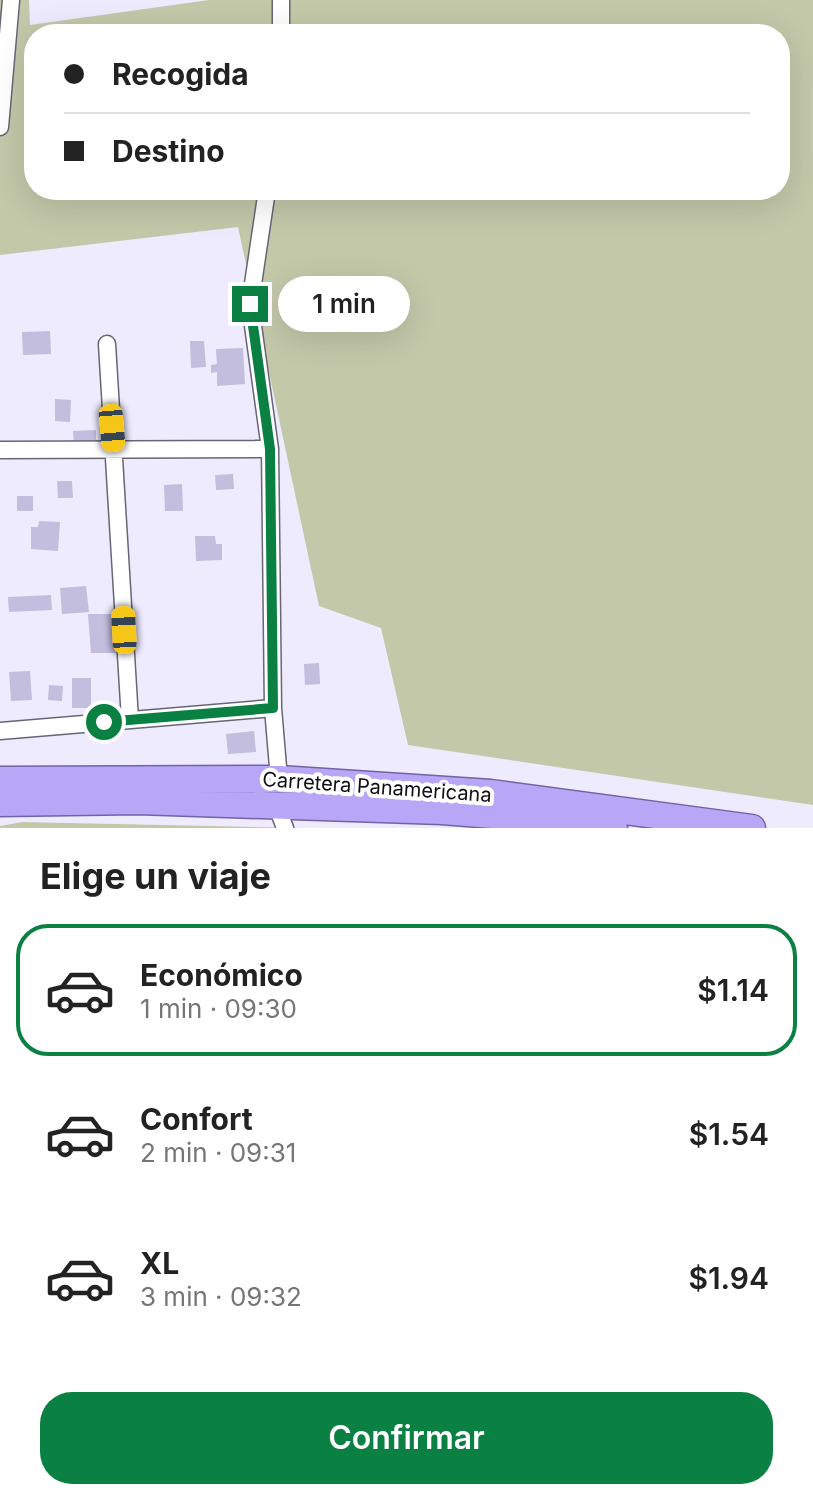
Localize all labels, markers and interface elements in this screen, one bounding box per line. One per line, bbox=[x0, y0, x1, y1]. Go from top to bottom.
text: Recogida bbox=[112, 56, 249, 92]
text: Destino bbox=[112, 133, 225, 169]
callout: 1 min bbox=[278, 276, 410, 332]
route end bbox=[232, 286, 268, 322]
text: 1 min bbox=[312, 288, 376, 319]
car bbox=[98, 403, 126, 453]
car bbox=[111, 605, 137, 655]
route start bbox=[86, 704, 122, 740]
street label: Carretera Panamericana bbox=[262, 767, 492, 807]
text: Elige un viaje bbox=[40, 854, 271, 898]
icon: car bbox=[44, 954, 116, 1026]
text: Económico bbox=[140, 957, 303, 993]
text: $1.14 bbox=[697, 972, 769, 1008]
text: 1 min · 09:30 bbox=[140, 993, 297, 1024]
icon: car bbox=[44, 1098, 116, 1170]
text: Confort bbox=[140, 1101, 253, 1137]
text: $1.54 bbox=[689, 1116, 769, 1152]
text: 2 min · 09:31 bbox=[140, 1137, 296, 1168]
icon: car bbox=[44, 1242, 116, 1314]
text: XL bbox=[140, 1245, 179, 1281]
text: $1.94 bbox=[688, 1260, 769, 1296]
text: 3 min · 09:32 bbox=[140, 1281, 302, 1312]
button: Confirmar bbox=[40, 1392, 773, 1484]

